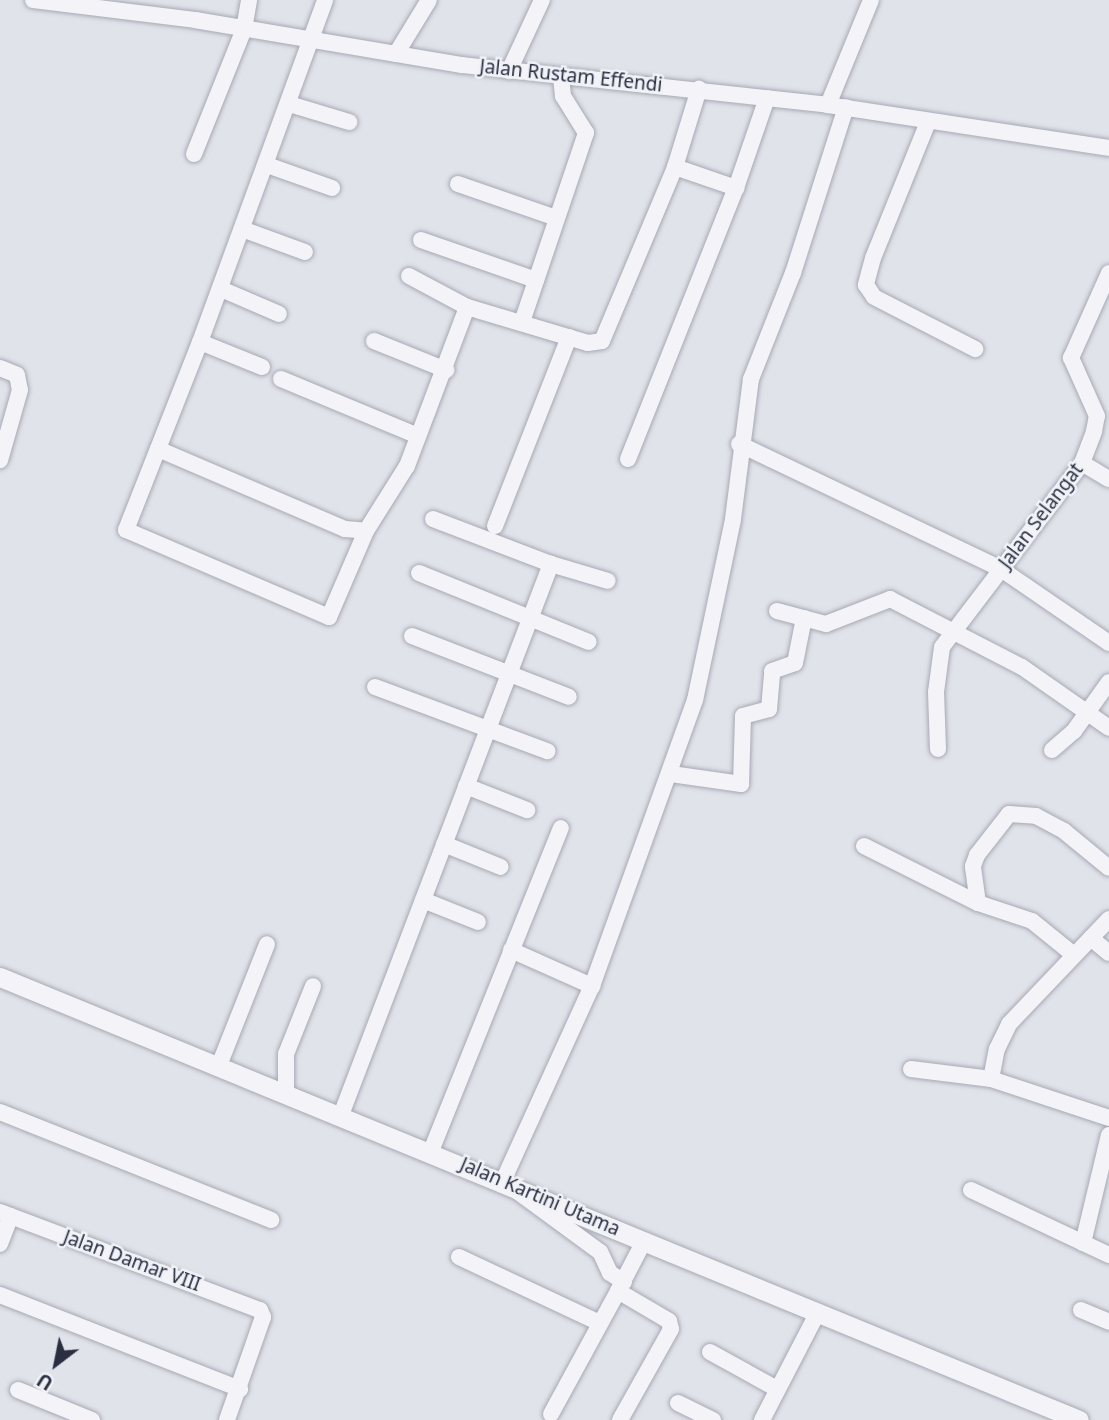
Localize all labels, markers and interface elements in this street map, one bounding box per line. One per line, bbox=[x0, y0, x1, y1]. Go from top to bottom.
street label: Jalan Rustam Effendi bbox=[478, 55, 664, 97]
street label: Jalan Selangat bbox=[994, 459, 1088, 573]
street label: Jalan Kartini Utama bbox=[457, 1153, 623, 1241]
street label: Jalan Damar VIII bbox=[60, 1226, 204, 1296]
north arrow bbox=[21, 1329, 91, 1399]
text: U bbox=[32, 1367, 58, 1397]

